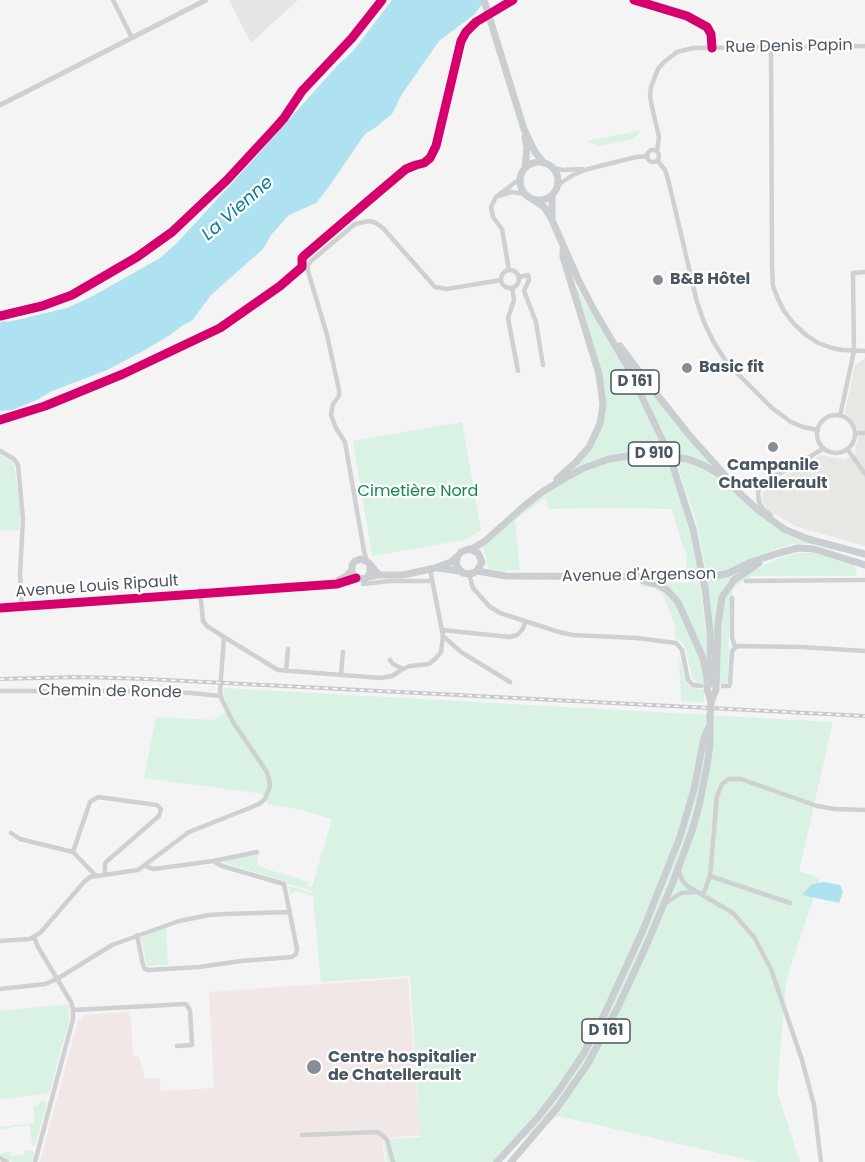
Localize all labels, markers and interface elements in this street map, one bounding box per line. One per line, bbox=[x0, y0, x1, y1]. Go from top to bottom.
street label: Rue Denis Papin bbox=[725, 36, 853, 58]
water label: La Vienne bbox=[198, 172, 278, 246]
place label: B&B Hôtel bbox=[670, 270, 750, 290]
marker: B&B Hôtel bbox=[651, 273, 665, 287]
place label: Basic fit bbox=[699, 358, 764, 378]
marker: Basic fit bbox=[680, 361, 694, 375]
road number: D 161 bbox=[611, 370, 659, 394]
marker: Campanile Chatellerault bbox=[766, 440, 780, 454]
road number: D 910 bbox=[628, 442, 680, 466]
place label: Campanile Chatellerault bbox=[718, 456, 828, 494]
park label: Cimetière Nord bbox=[358, 482, 478, 502]
street label: Avenue d'Argenson bbox=[562, 565, 716, 587]
street label: Avenue Louis Ripault bbox=[15, 572, 179, 602]
street label: Chemin de Ronde bbox=[38, 681, 182, 703]
road number: D 161 bbox=[582, 1019, 630, 1043]
place label: Centre hospitalier de Chatellerault bbox=[328, 1048, 476, 1086]
marker: Centre hospitalier de Chatellerault bbox=[305, 1058, 323, 1076]

